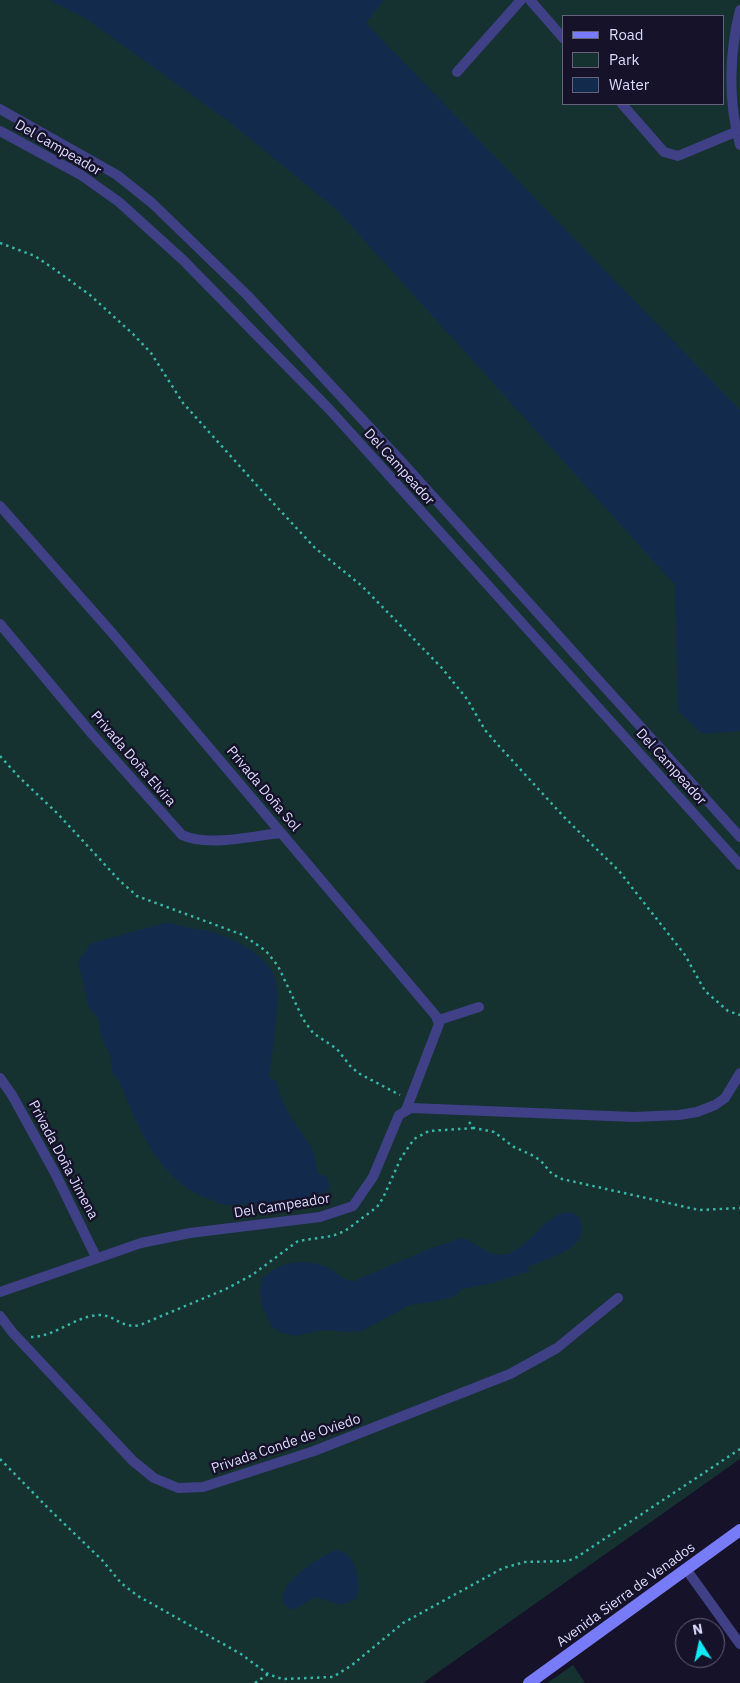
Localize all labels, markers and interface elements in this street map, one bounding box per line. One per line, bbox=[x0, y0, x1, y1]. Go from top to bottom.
legend bbox=[562, 15, 725, 105]
text: Road bbox=[609, 25, 644, 44]
text: Park bbox=[609, 50, 639, 69]
text: Water bbox=[609, 75, 649, 94]
street label: Del Campeador bbox=[12, 116, 104, 180]
street label: Del Campeador bbox=[360, 425, 438, 509]
street label: Privada Doña Elvira bbox=[87, 708, 179, 810]
street label: Del Campeador bbox=[632, 725, 710, 809]
street label: Privada Doña Sol bbox=[223, 743, 303, 835]
street label: Privada Doña Jimena bbox=[25, 1098, 101, 1222]
street label: Del Campeador bbox=[233, 1190, 331, 1222]
street label: Privada Conde de Oviedo bbox=[209, 1411, 363, 1477]
street label: Avenida Sierra de Venados bbox=[554, 1539, 698, 1651]
north arrow bbox=[675, 1618, 725, 1668]
text: N bbox=[691, 1619, 704, 1639]

